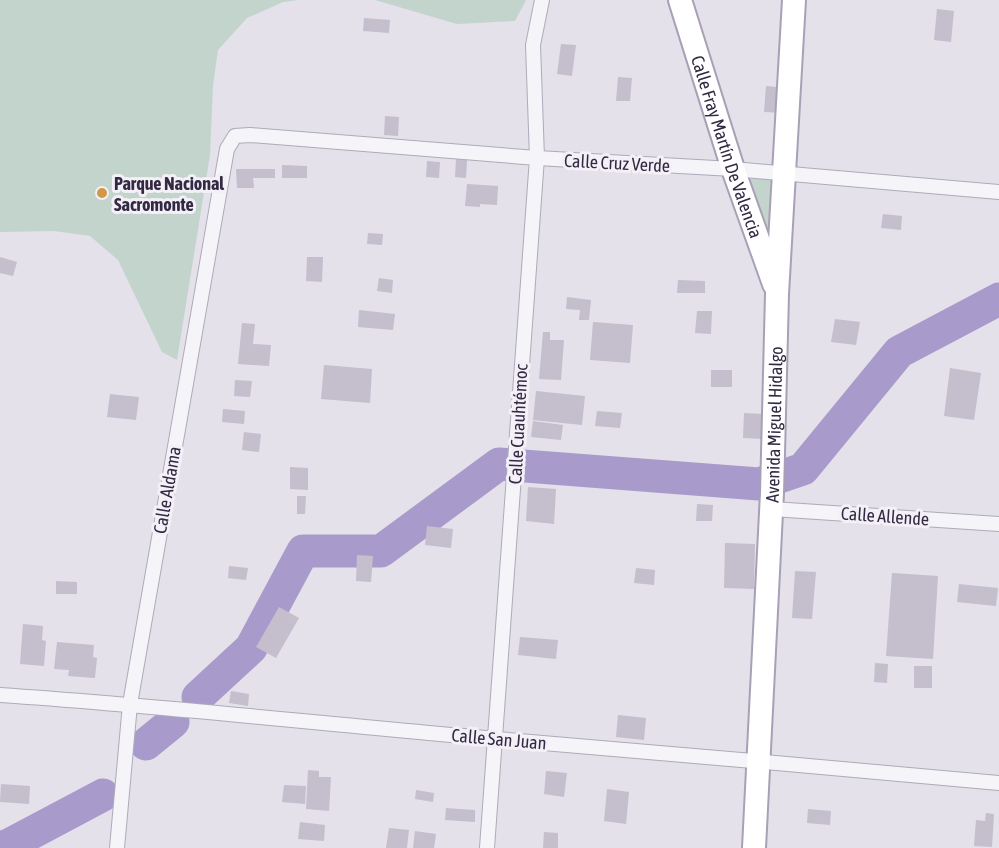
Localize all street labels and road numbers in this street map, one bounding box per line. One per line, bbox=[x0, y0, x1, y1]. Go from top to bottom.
street label: Calle Fray Martín De Valencia bbox=[688, 53, 767, 241]
street label: Calle Cruz Verde bbox=[564, 150, 670, 176]
street label: Avenida Miguel Hidalgo bbox=[761, 346, 786, 503]
street label: Calle Cuauhtémoc bbox=[504, 363, 532, 485]
street label: Calle Aldama bbox=[149, 445, 185, 535]
street label: Calle Allende bbox=[840, 502, 930, 530]
street label: Calle San Juan bbox=[451, 724, 547, 754]

